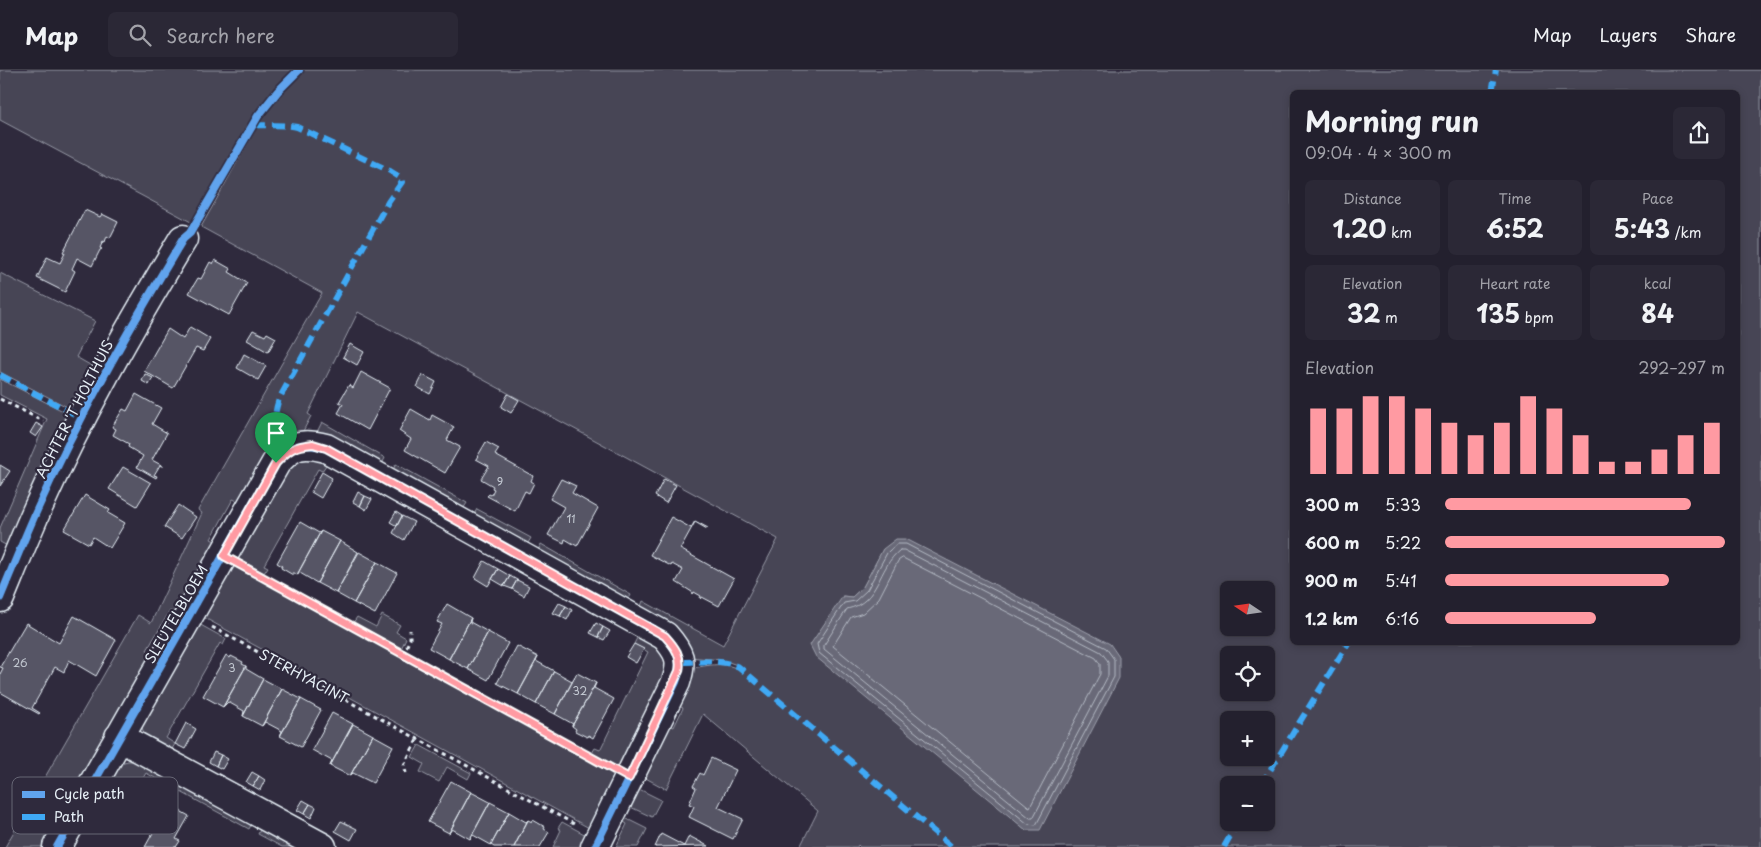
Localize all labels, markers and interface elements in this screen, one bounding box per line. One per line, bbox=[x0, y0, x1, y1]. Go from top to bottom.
search box bbox=[108, 12, 458, 57]
text: Map bbox=[25, 17, 78, 53]
icon: search bbox=[126, 21, 154, 49]
text: Search here bbox=[166, 21, 275, 49]
text: Map bbox=[1533, 21, 1572, 48]
text: Layers bbox=[1600, 21, 1657, 48]
text: Share bbox=[1685, 21, 1736, 48]
text: Morning run bbox=[1305, 99, 1479, 142]
button: share bbox=[1673, 107, 1725, 159]
text: 09:04 · 4 × 300 m bbox=[1305, 140, 1452, 164]
text: Distance bbox=[1343, 188, 1402, 209]
text: Time bbox=[1498, 188, 1532, 209]
text: Pace bbox=[1642, 188, 1673, 209]
text: 1.20 bbox=[1333, 209, 1386, 247]
text: 6:52 bbox=[1486, 209, 1544, 247]
text: 5:43 bbox=[1614, 209, 1670, 247]
text: km bbox=[1386, 222, 1412, 243]
text: /km bbox=[1670, 222, 1702, 243]
text: Elevation bbox=[1342, 273, 1403, 294]
text: Heart rate bbox=[1480, 273, 1550, 294]
text: kcal bbox=[1644, 273, 1672, 294]
text: 32 bbox=[1347, 294, 1380, 332]
text: 135 bbox=[1476, 294, 1520, 332]
text: 84 bbox=[1641, 294, 1674, 332]
text: m bbox=[1380, 307, 1398, 328]
text: bpm bbox=[1520, 307, 1554, 328]
street label: ACHTER 'T HOLTHUIS bbox=[30, 336, 118, 482]
text: Elevation bbox=[1305, 355, 1374, 379]
text: 292–297 m bbox=[1638, 355, 1725, 379]
pin bbox=[255, 412, 297, 463]
icon: arrive bbox=[262, 419, 290, 447]
house number: 9 bbox=[497, 473, 503, 490]
text: 300 m bbox=[1305, 492, 1359, 516]
text: 5:33 bbox=[1385, 492, 1421, 516]
house number: 11 bbox=[566, 510, 576, 527]
text: 600 m bbox=[1305, 530, 1359, 554]
text: 5:22 bbox=[1385, 530, 1421, 554]
street label: SLEUTELBLOEM bbox=[139, 561, 213, 667]
text: 900 m bbox=[1305, 568, 1358, 592]
text: 5:41 bbox=[1385, 568, 1417, 592]
north arrow bbox=[1220, 581, 1275, 636]
map controls bbox=[1220, 581, 1275, 831]
text: 1.2 km bbox=[1305, 606, 1358, 630]
text: 6:16 bbox=[1385, 606, 1419, 630]
street label: STERHYACINT bbox=[255, 643, 353, 709]
button: locate bbox=[1220, 646, 1275, 701]
house number: 26 bbox=[12, 654, 28, 671]
house number: 3 bbox=[228, 659, 236, 676]
house number: 32 bbox=[573, 682, 588, 699]
button: + bbox=[1220, 711, 1275, 766]
button: − bbox=[1220, 776, 1275, 831]
legend bbox=[12, 777, 178, 834]
text: Cycle path bbox=[54, 783, 125, 804]
text: Path bbox=[54, 806, 84, 827]

